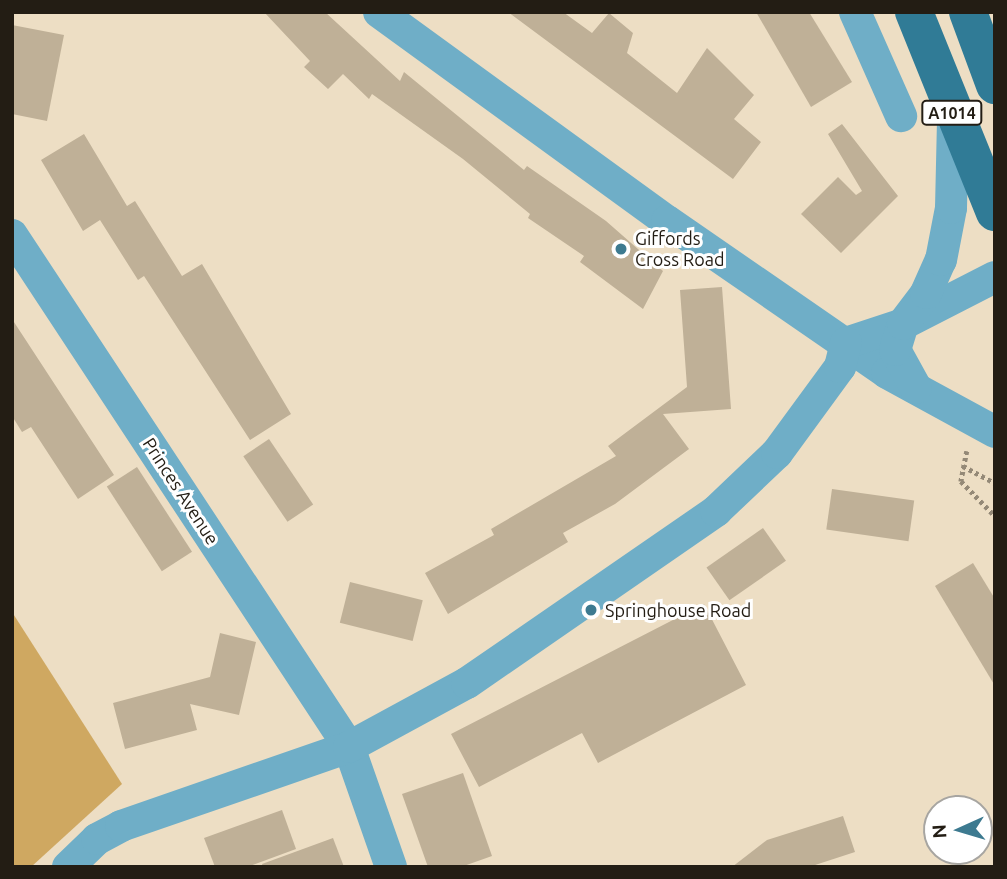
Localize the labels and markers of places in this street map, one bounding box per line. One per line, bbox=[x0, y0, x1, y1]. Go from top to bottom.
place label: Giffords Cross Road bbox=[635, 228, 725, 270]
marker: Giffords Cross Road bbox=[613, 241, 629, 257]
place label: Springhouse Road bbox=[605, 599, 751, 621]
marker: Springhouse Road bbox=[583, 602, 599, 618]

